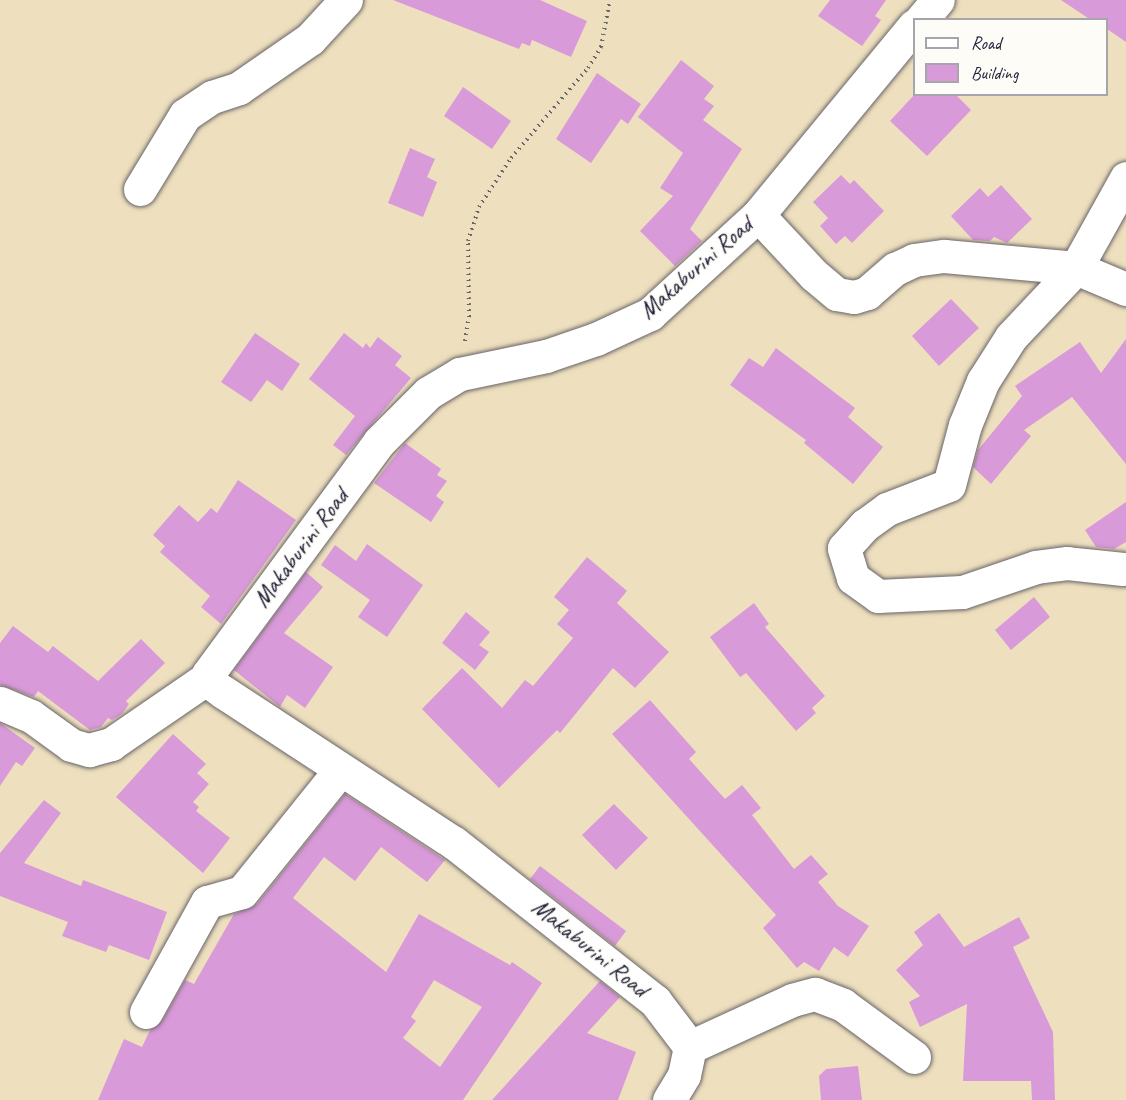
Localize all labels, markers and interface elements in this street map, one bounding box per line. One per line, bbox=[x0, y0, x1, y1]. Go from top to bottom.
legend bbox=[913, 18, 1108, 96]
text: Road bbox=[971, 32, 1001, 54]
text: Building bbox=[971, 62, 1018, 84]
street label: Makaburini Road bbox=[634, 211, 758, 325]
street label: Makaburini Road bbox=[247, 483, 355, 613]
street label: Makaburini Road bbox=[527, 893, 653, 1003]

